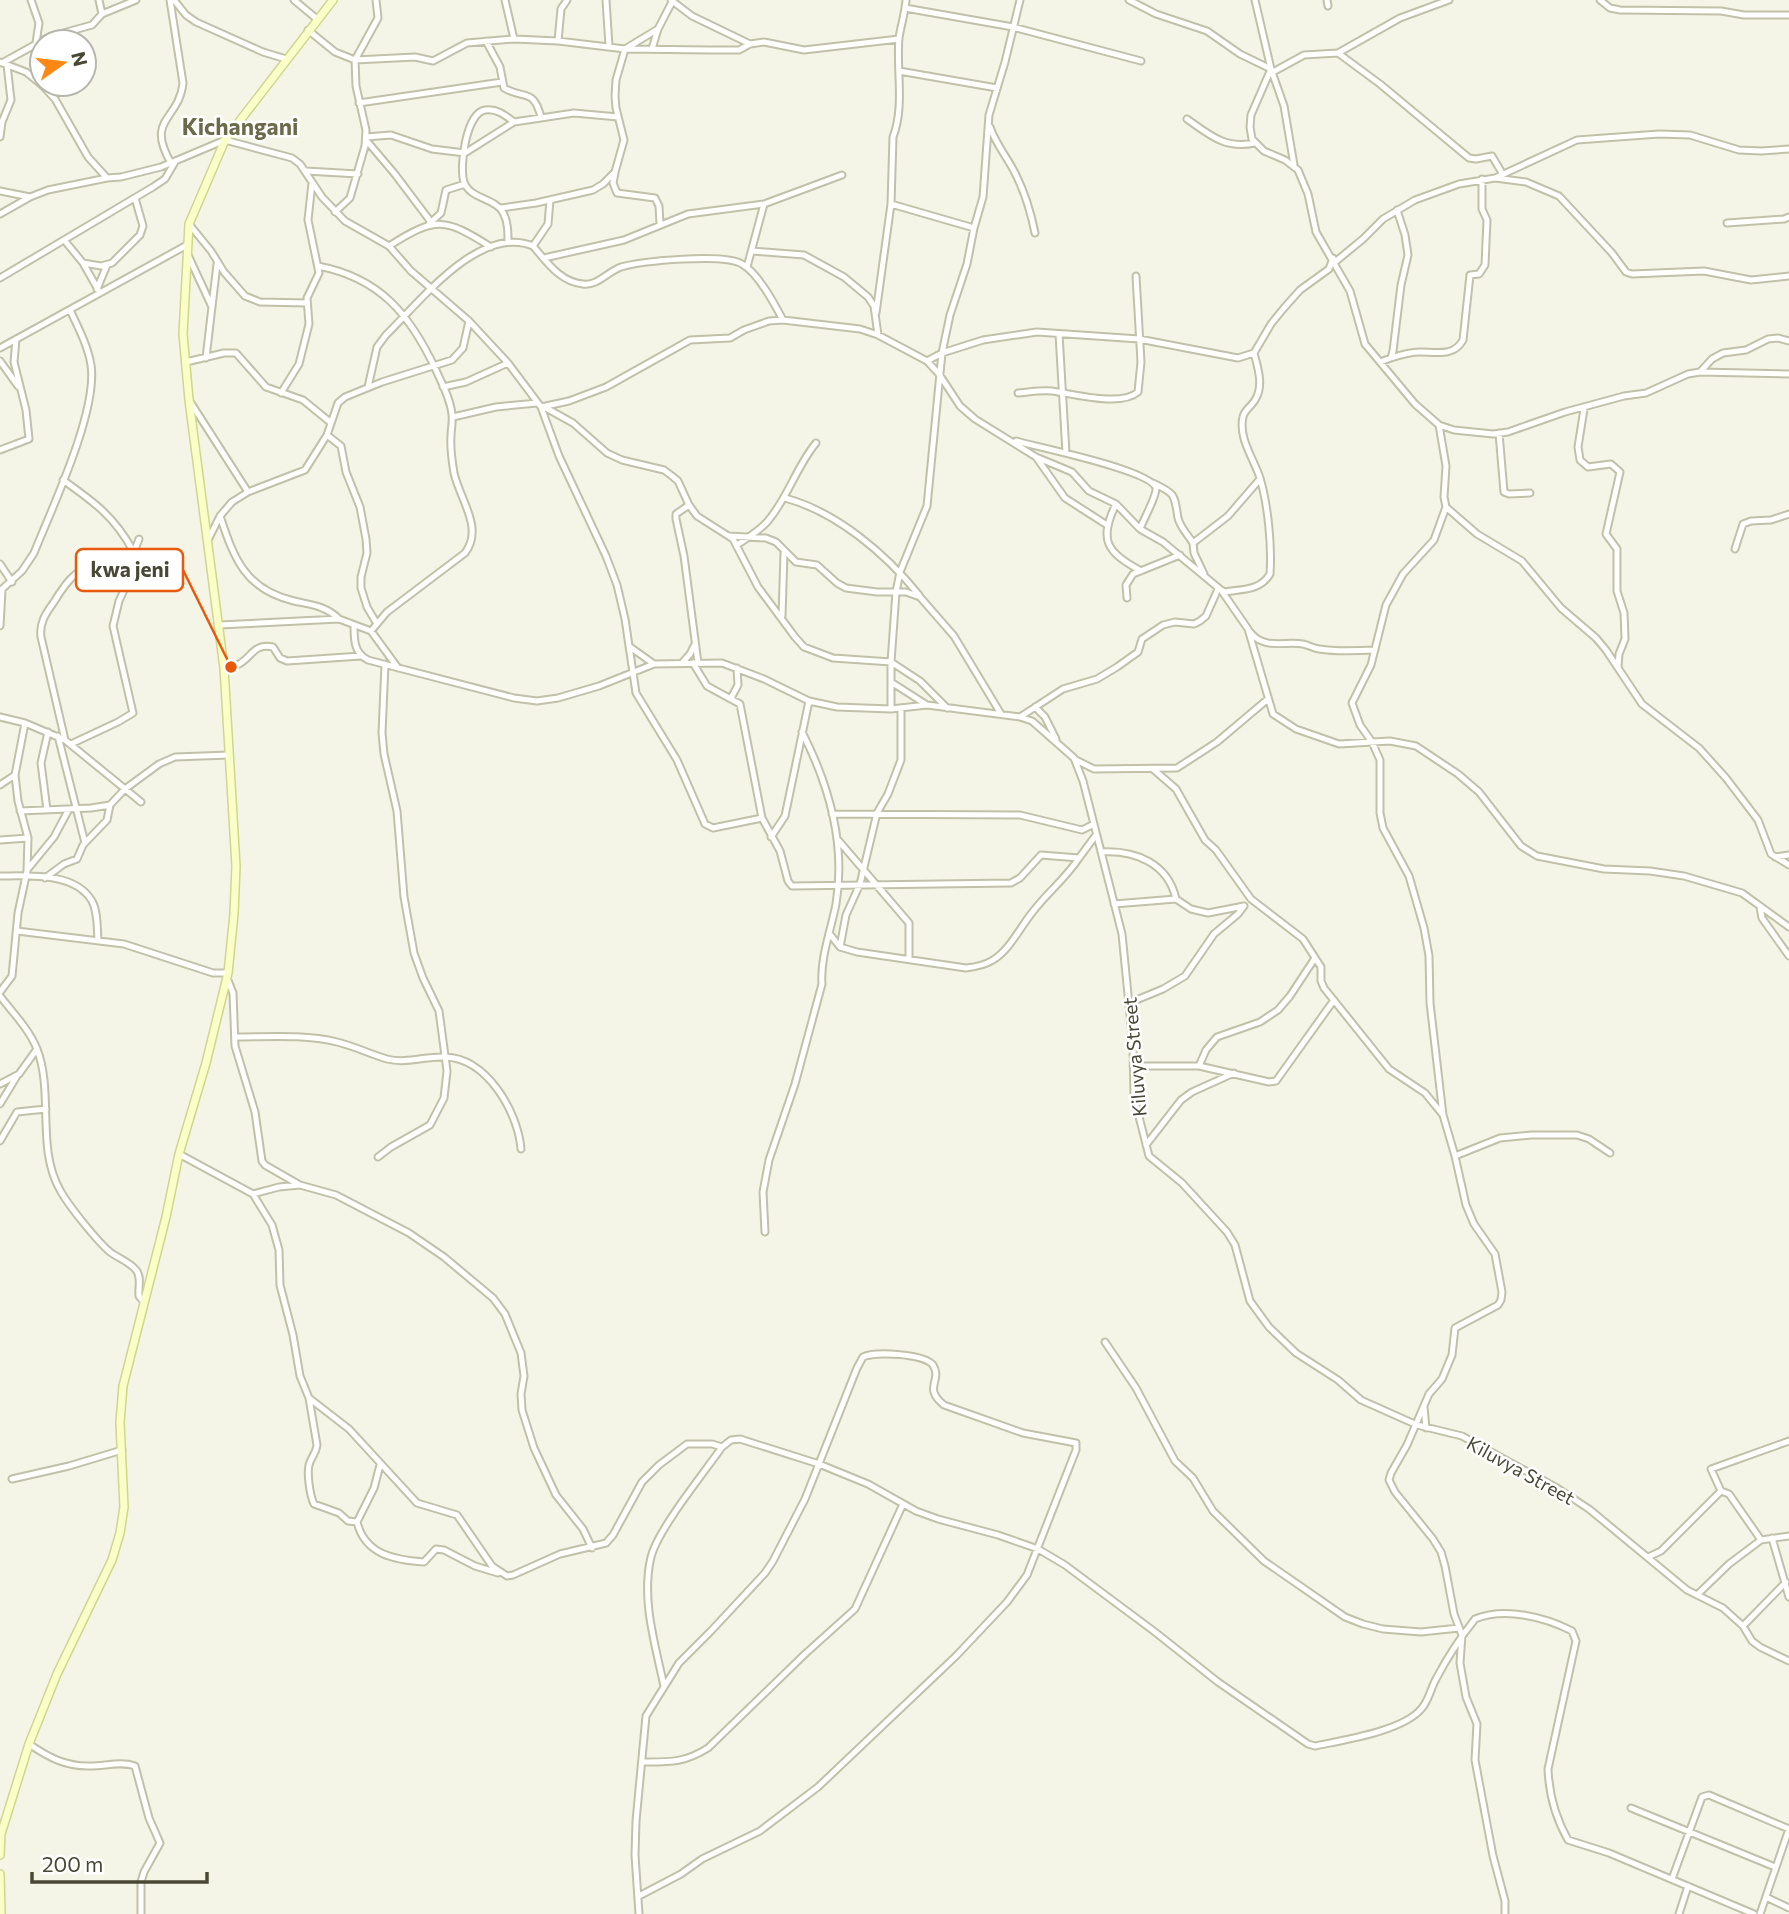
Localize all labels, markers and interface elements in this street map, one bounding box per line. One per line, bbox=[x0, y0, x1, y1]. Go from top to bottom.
north arrow bbox=[28, 28, 98, 98]
text: N bbox=[67, 49, 93, 68]
district label: Kichangani bbox=[182, 112, 298, 140]
callout: kwa jeni bbox=[76, 549, 183, 591]
text: kwa jeni bbox=[90, 556, 170, 581]
street label: Kiluvya Street bbox=[1117, 996, 1151, 1118]
street label: Kiluvya Street bbox=[1463, 1431, 1579, 1509]
scale bar bbox=[32, 1840, 206, 1884]
text: 200 m bbox=[42, 1851, 103, 1876]

